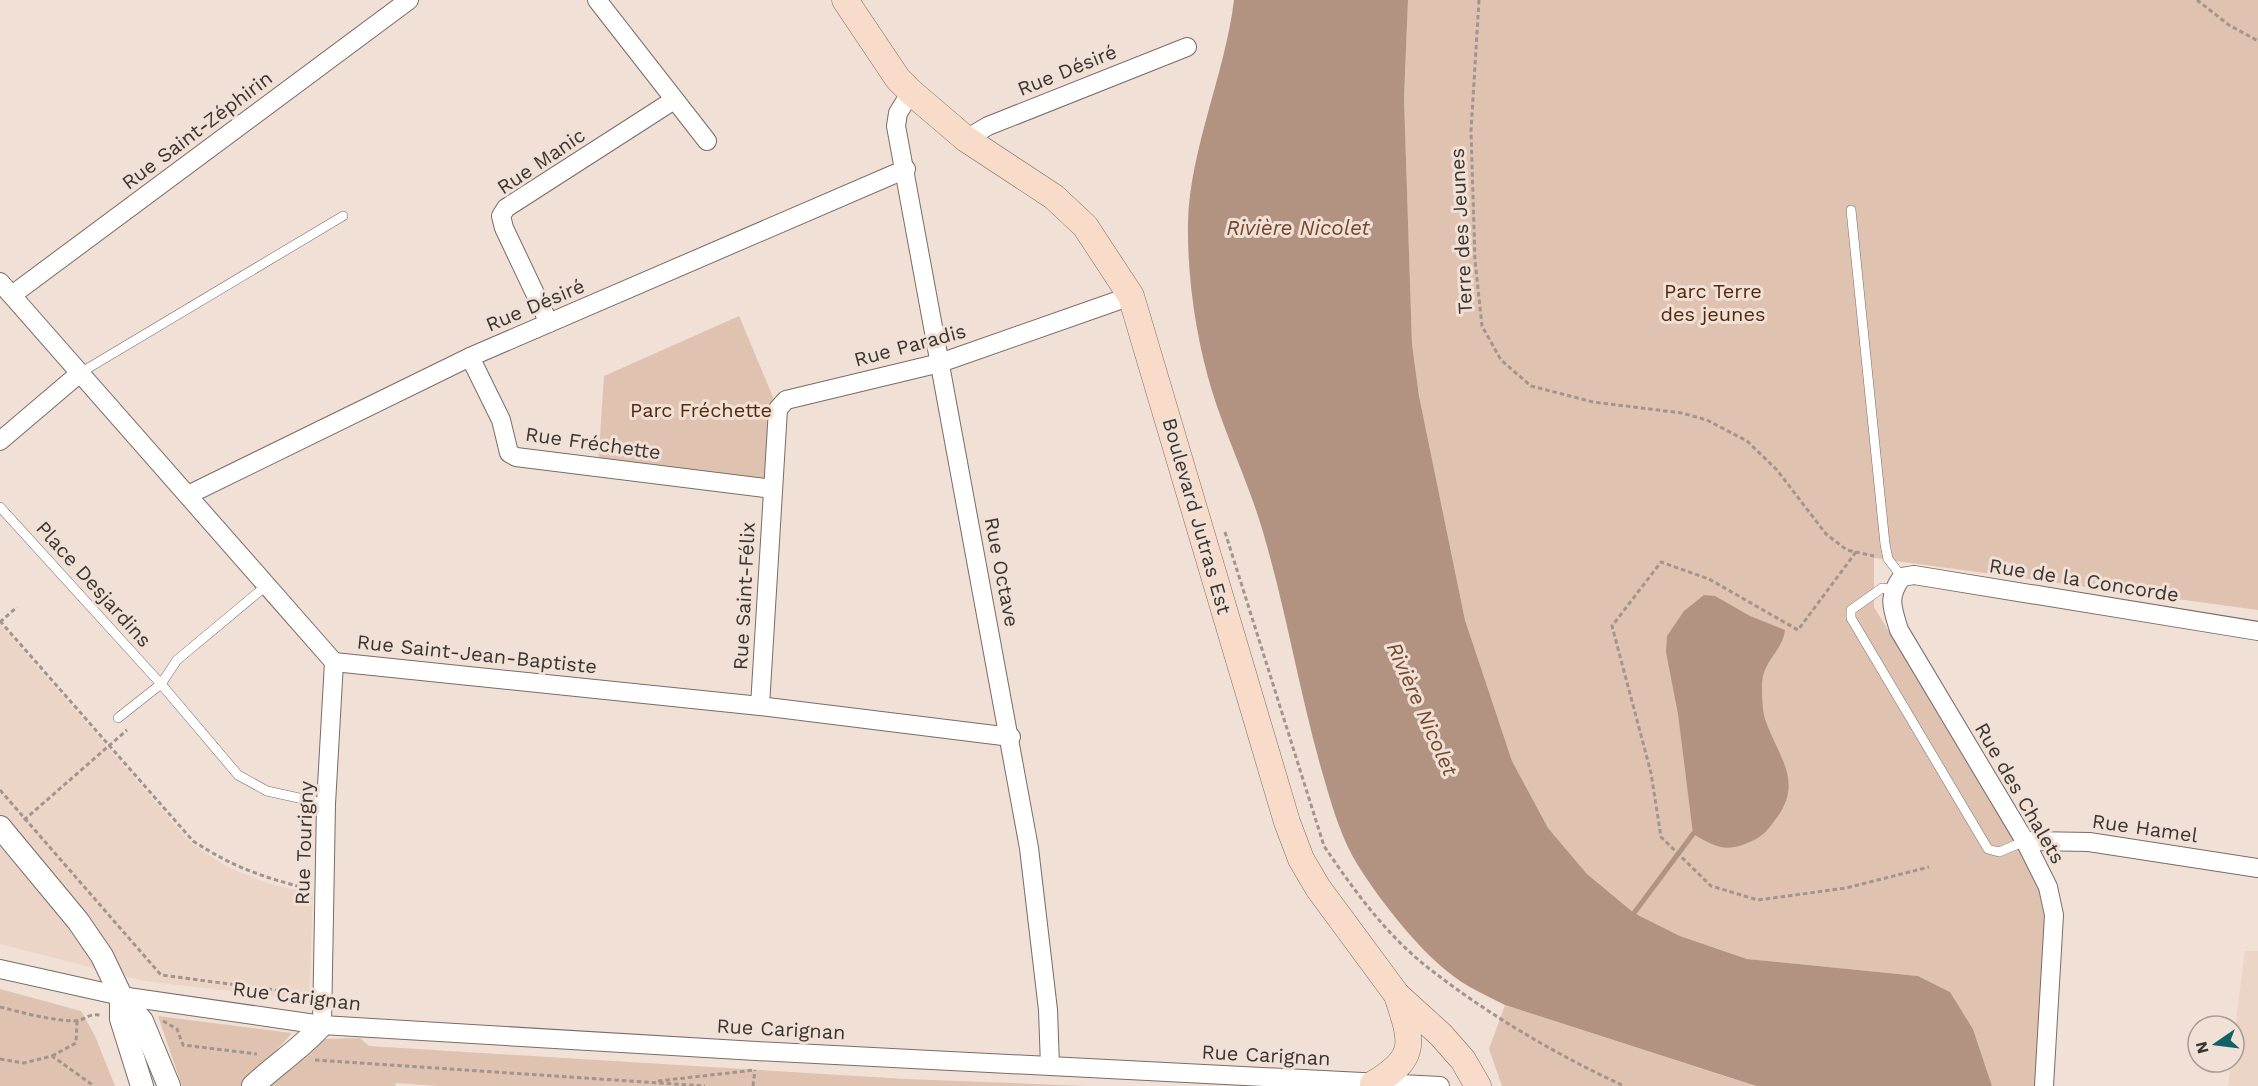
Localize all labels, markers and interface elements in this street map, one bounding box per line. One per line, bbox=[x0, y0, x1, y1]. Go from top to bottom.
street label: Rue Désiré bbox=[1014, 39, 1120, 101]
street label: Rue Saint-Zéphirin bbox=[117, 66, 277, 194]
street label: Rue Manic bbox=[492, 123, 590, 199]
street label: Terre des Jeunes bbox=[1445, 147, 1477, 315]
water label: Rivière Nicolet bbox=[1226, 215, 1370, 240]
street label: Rue Désiré bbox=[482, 273, 588, 337]
park label: Parc Terre des jeunes bbox=[1660, 279, 1766, 326]
street label: Rue Paradis bbox=[851, 319, 969, 371]
park label: Parc Fréchette bbox=[630, 398, 772, 422]
street label: Boulevard Jutras Est bbox=[1157, 415, 1237, 617]
street label: Rue Fréchette bbox=[524, 422, 662, 464]
street label: Rue Octave bbox=[980, 515, 1024, 629]
street label: Place Desjardins bbox=[31, 516, 157, 652]
street label: Rue Saint-Félix bbox=[728, 521, 760, 671]
street label: Rue de la Concorde bbox=[1987, 553, 2181, 607]
street label: Rue Saint-Jean-Baptiste bbox=[356, 629, 598, 679]
water label: Rivière Nicolet bbox=[1382, 638, 1463, 780]
street label: Rue des Chalets bbox=[1970, 718, 2070, 868]
street label: Rue Tourigny bbox=[290, 780, 318, 905]
street label: Rue Hamel bbox=[2091, 809, 2199, 847]
street label: Rue Carignan bbox=[232, 976, 362, 1016]
street label: Rue Carignan bbox=[716, 1014, 846, 1044]
north arrow bbox=[2186, 1014, 2246, 1074]
text: N bbox=[2191, 1039, 2213, 1056]
street label: Rue Carignan bbox=[1201, 1040, 1331, 1070]

